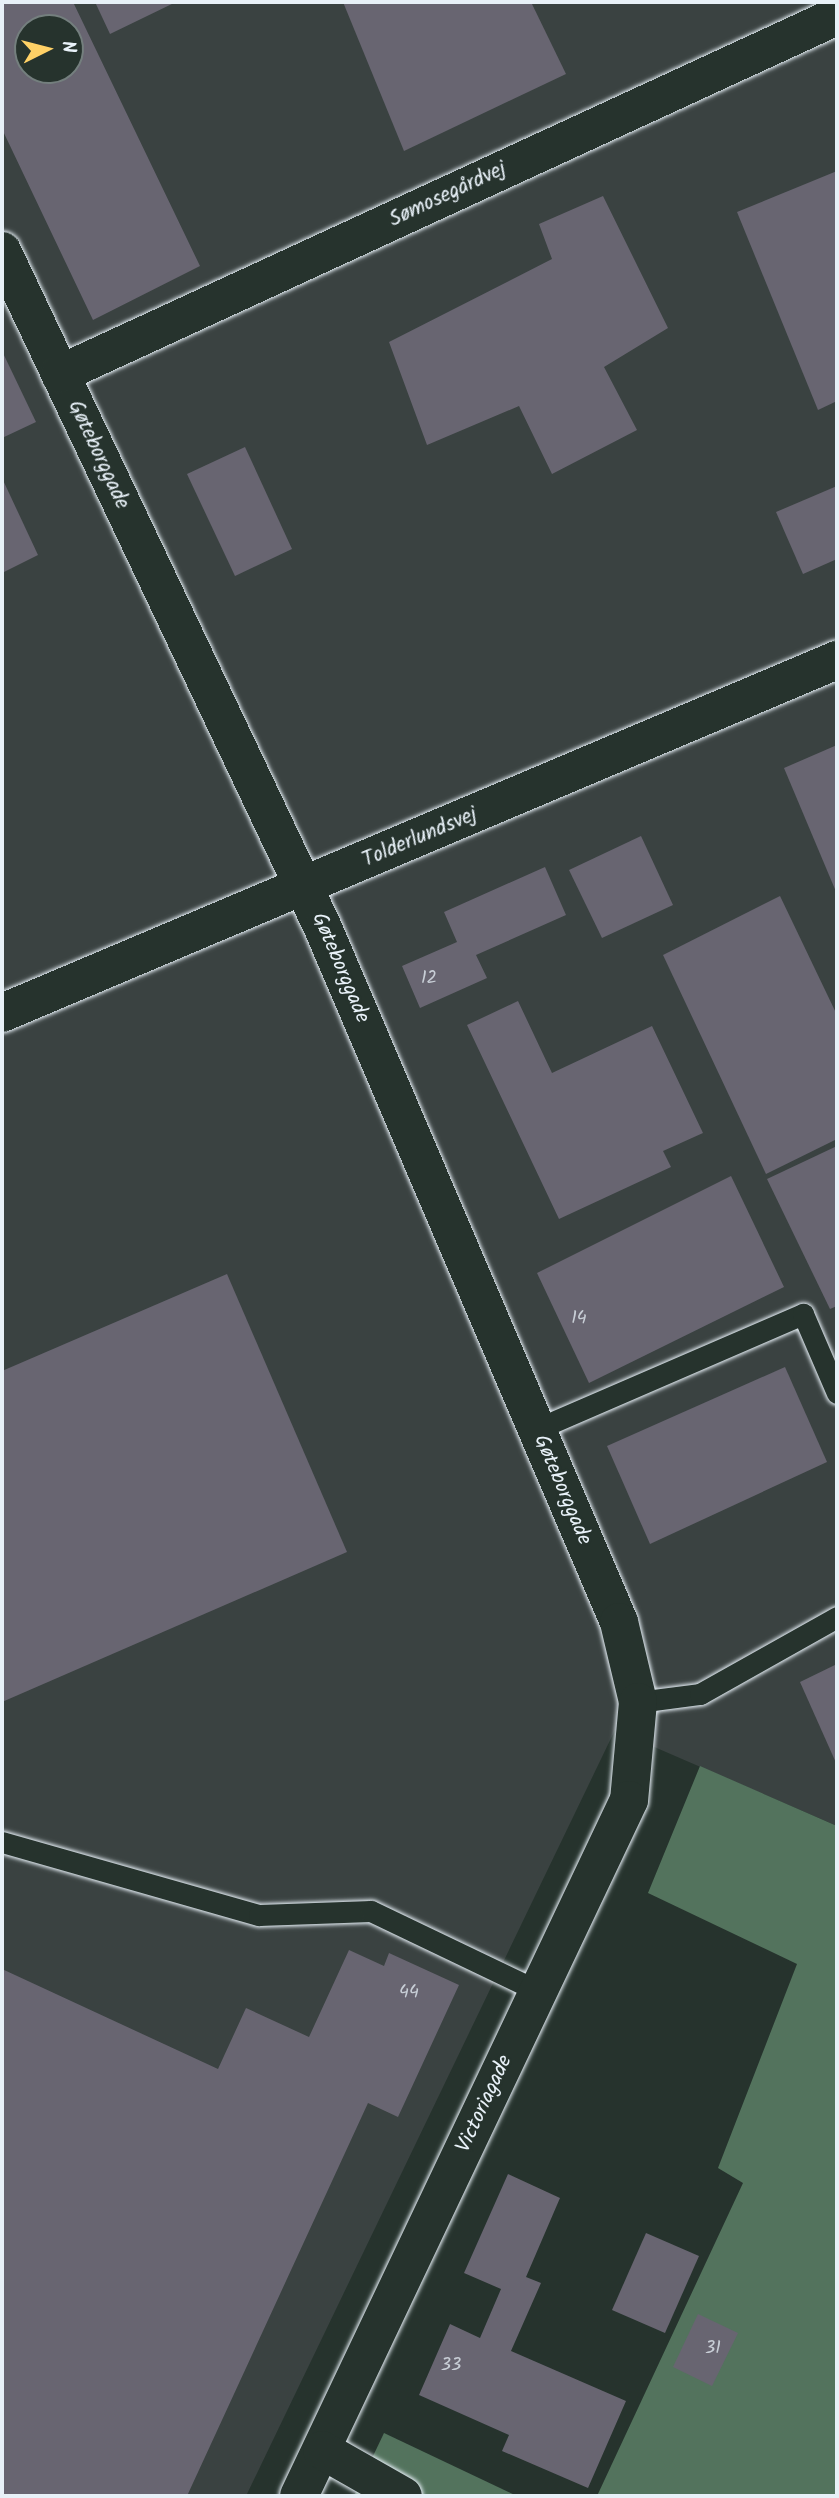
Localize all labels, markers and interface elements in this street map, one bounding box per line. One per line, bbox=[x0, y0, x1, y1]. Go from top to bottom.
north arrow bbox=[14, 14, 84, 84]
text: N bbox=[52, 39, 83, 55]
street label: Sømosegårdvej bbox=[385, 157, 511, 233]
street label: Gøteborggade bbox=[62, 397, 134, 513]
street label: Tolderlundsvej bbox=[359, 803, 481, 873]
street label: Gøteborggade bbox=[306, 909, 374, 1027]
house number: 12 bbox=[421, 968, 437, 990]
house number: 14 bbox=[571, 1308, 587, 1330]
street label: Gøteborggade bbox=[528, 1431, 596, 1549]
house number: 44 bbox=[399, 1982, 419, 2004]
street label: Victoriagade bbox=[451, 2051, 519, 2157]
house number: 31 bbox=[705, 2338, 721, 2360]
house number: 33 bbox=[441, 2355, 461, 2377]

